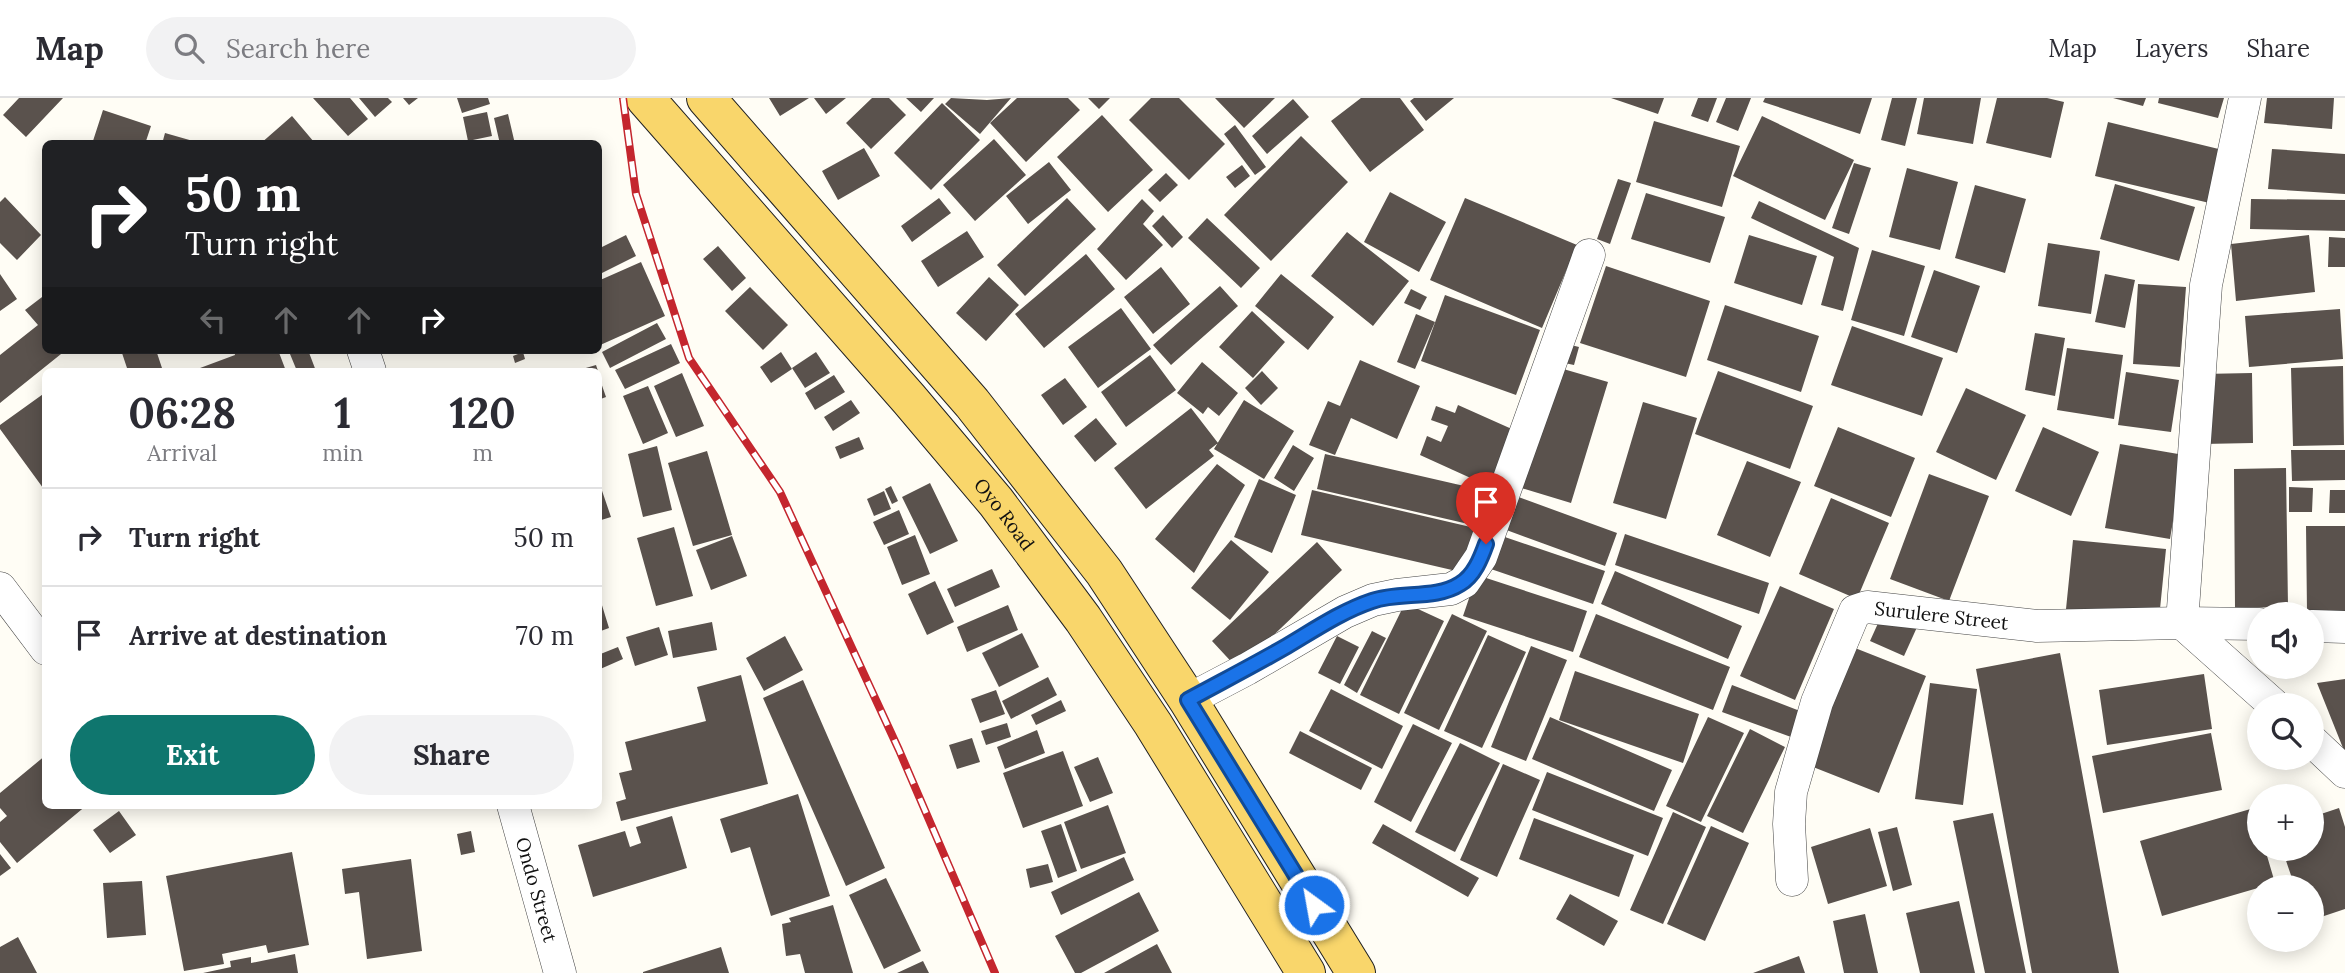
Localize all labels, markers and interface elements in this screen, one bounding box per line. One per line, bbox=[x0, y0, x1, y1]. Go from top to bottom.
search box bbox=[146, 17, 636, 80]
text: Map bbox=[35, 27, 104, 69]
icon: search bbox=[170, 29, 208, 67]
text: Search here bbox=[226, 32, 370, 65]
text: Map bbox=[2048, 33, 2097, 64]
text: Layers bbox=[2135, 33, 2208, 64]
text: Share bbox=[2246, 33, 2310, 64]
text: 50 m bbox=[185, 162, 301, 224]
icon: right bbox=[70, 168, 161, 259]
text: Turn right bbox=[185, 223, 338, 264]
icon: left bbox=[194, 301, 232, 339]
icon: ahead bbox=[267, 301, 305, 339]
icon: ahead bbox=[340, 301, 378, 339]
icon: right bbox=[413, 301, 451, 339]
text: 06:28 bbox=[128, 386, 236, 440]
text: 1 bbox=[334, 386, 351, 440]
text: 120 bbox=[450, 386, 516, 440]
text: Arrival bbox=[147, 438, 217, 467]
text: min bbox=[322, 438, 363, 467]
text: m bbox=[472, 438, 493, 467]
pin bbox=[1456, 472, 1516, 544]
street label: Oyo Road bbox=[969, 473, 1040, 555]
icon: arrive bbox=[1467, 483, 1505, 521]
icon: right bbox=[70, 518, 108, 556]
text: Turn right bbox=[129, 521, 260, 554]
text: 50 m bbox=[514, 521, 574, 554]
street label: Surulere Street bbox=[1873, 596, 2010, 635]
map controls bbox=[2247, 602, 2324, 952]
button: sound bbox=[2247, 602, 2324, 679]
icon: arrive bbox=[70, 616, 108, 654]
text: Arrive at destination bbox=[129, 619, 387, 652]
text: 70 m bbox=[516, 619, 574, 652]
button: search bbox=[2247, 693, 2324, 770]
button: Exit bbox=[70, 715, 315, 795]
button: Share bbox=[329, 715, 574, 795]
button: + bbox=[2247, 784, 2324, 861]
street label: Ondo Street bbox=[511, 834, 563, 946]
position arrow bbox=[1277, 868, 1351, 942]
button: − bbox=[2247, 875, 2324, 952]

